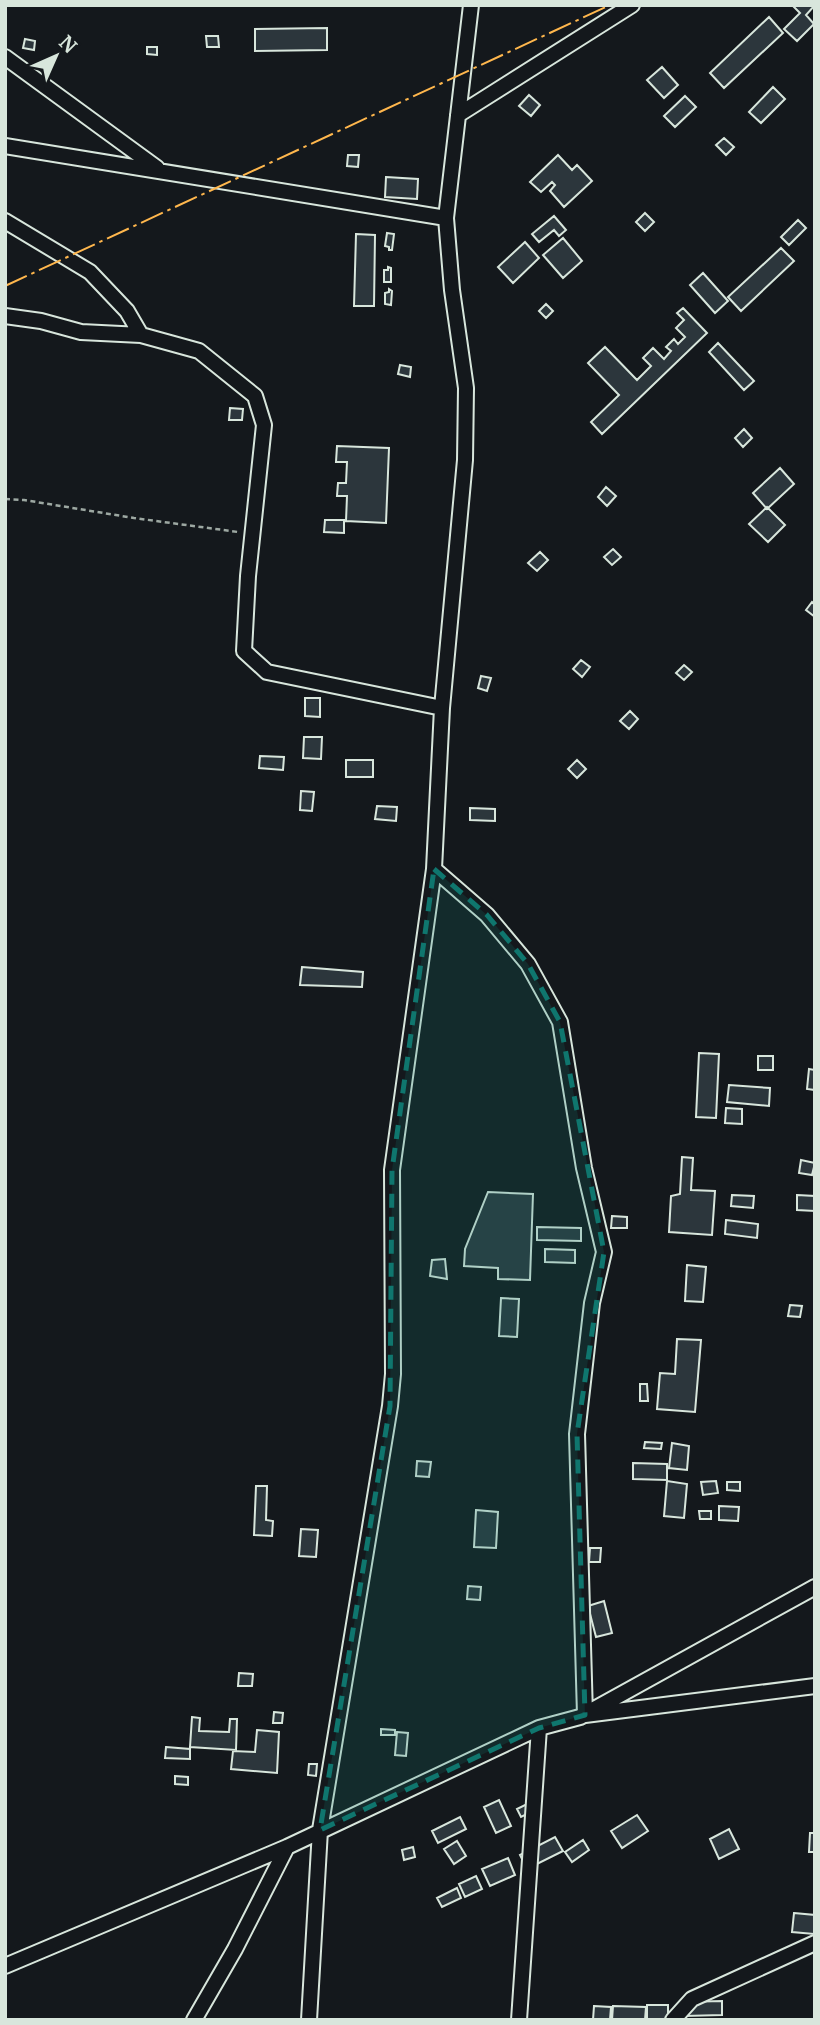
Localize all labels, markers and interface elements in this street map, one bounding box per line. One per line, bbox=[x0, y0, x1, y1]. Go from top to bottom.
north arrow bbox=[21, 21, 91, 91]
text: N bbox=[54, 30, 82, 58]

